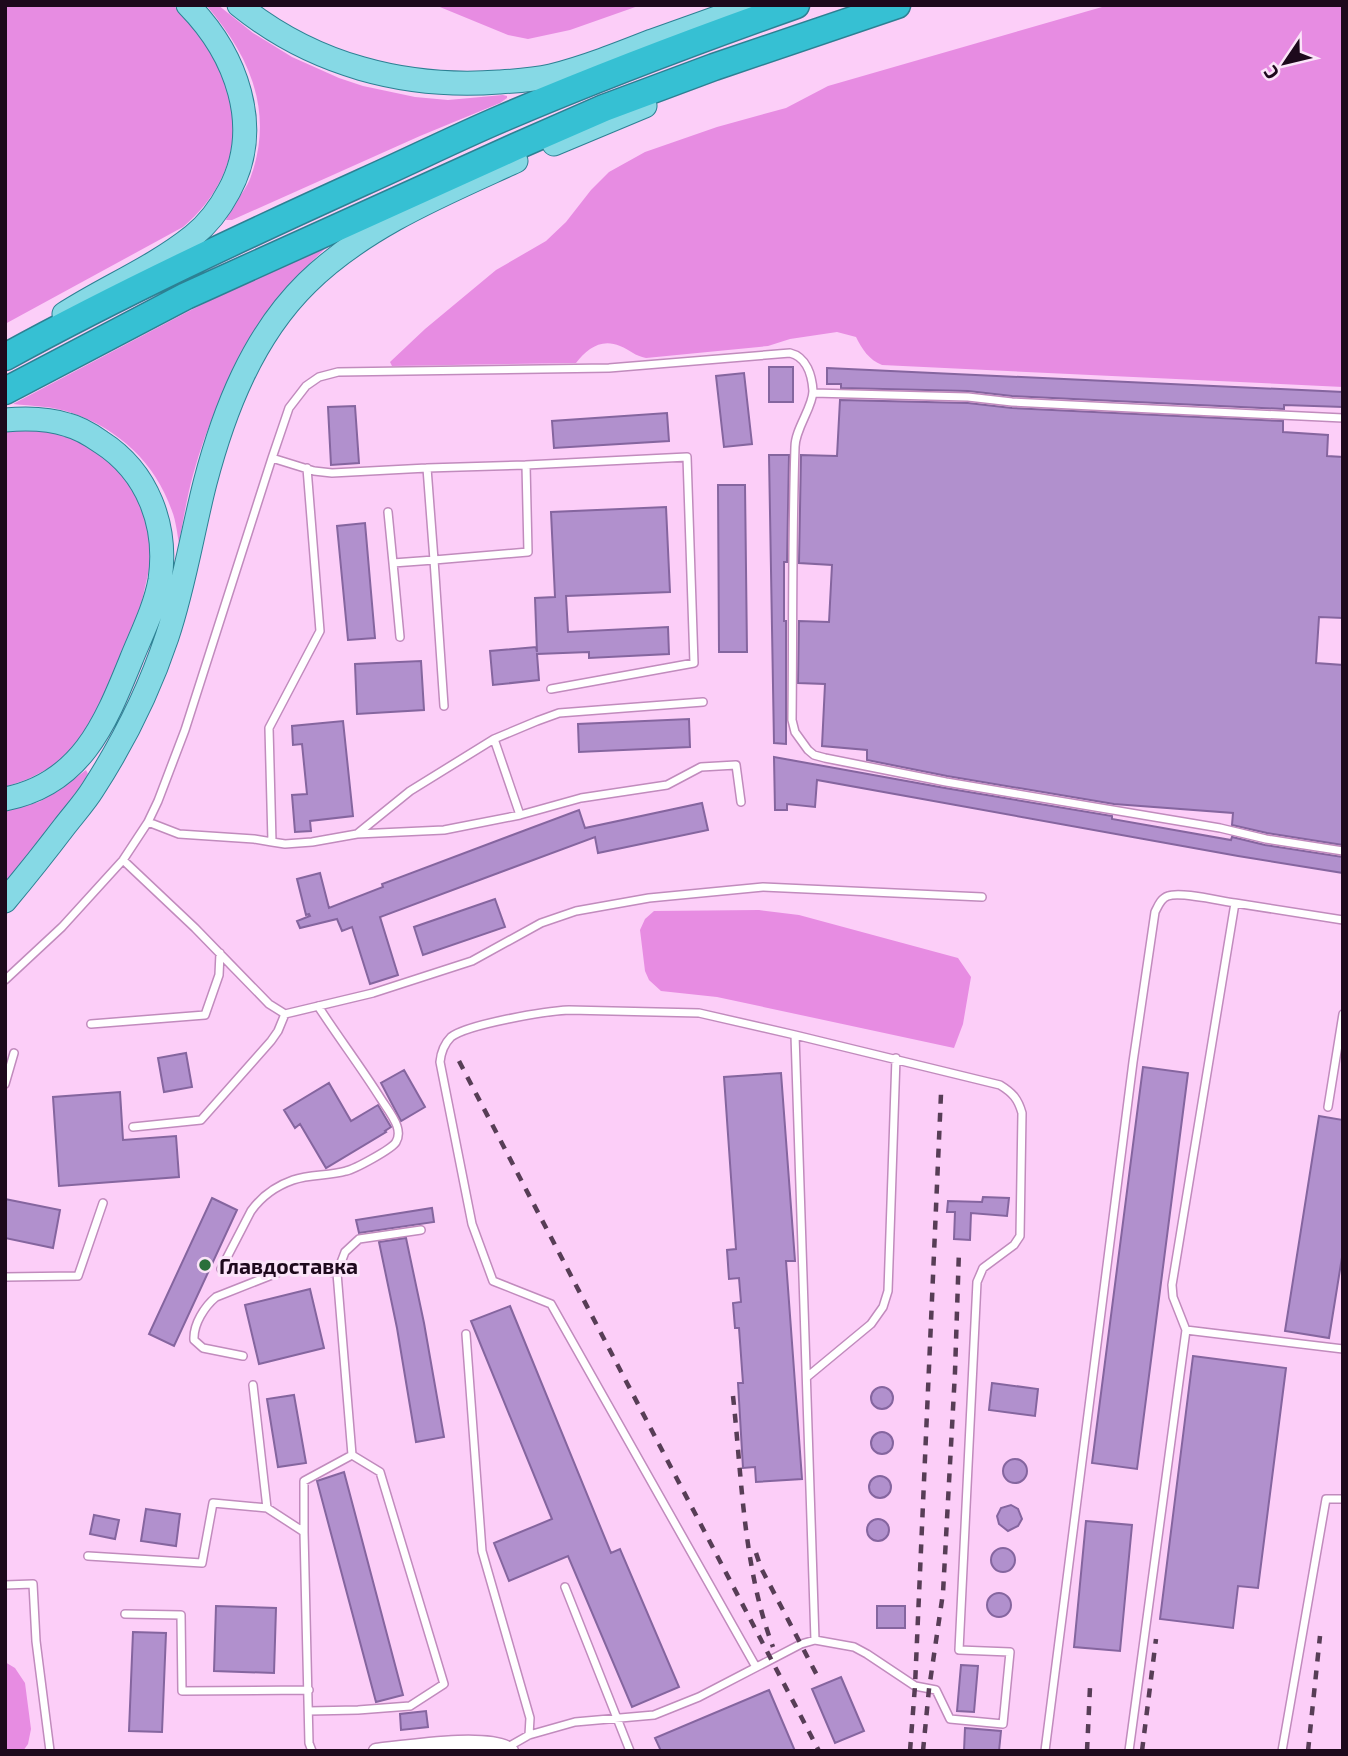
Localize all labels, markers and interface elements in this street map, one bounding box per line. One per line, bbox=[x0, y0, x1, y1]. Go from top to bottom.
north arrow bbox=[1250, 28, 1320, 98]
text: С bbox=[1258, 62, 1283, 84]
place label: Главдоставка bbox=[219, 1253, 358, 1278]
marker: Главдоставка bbox=[197, 1257, 213, 1273]

